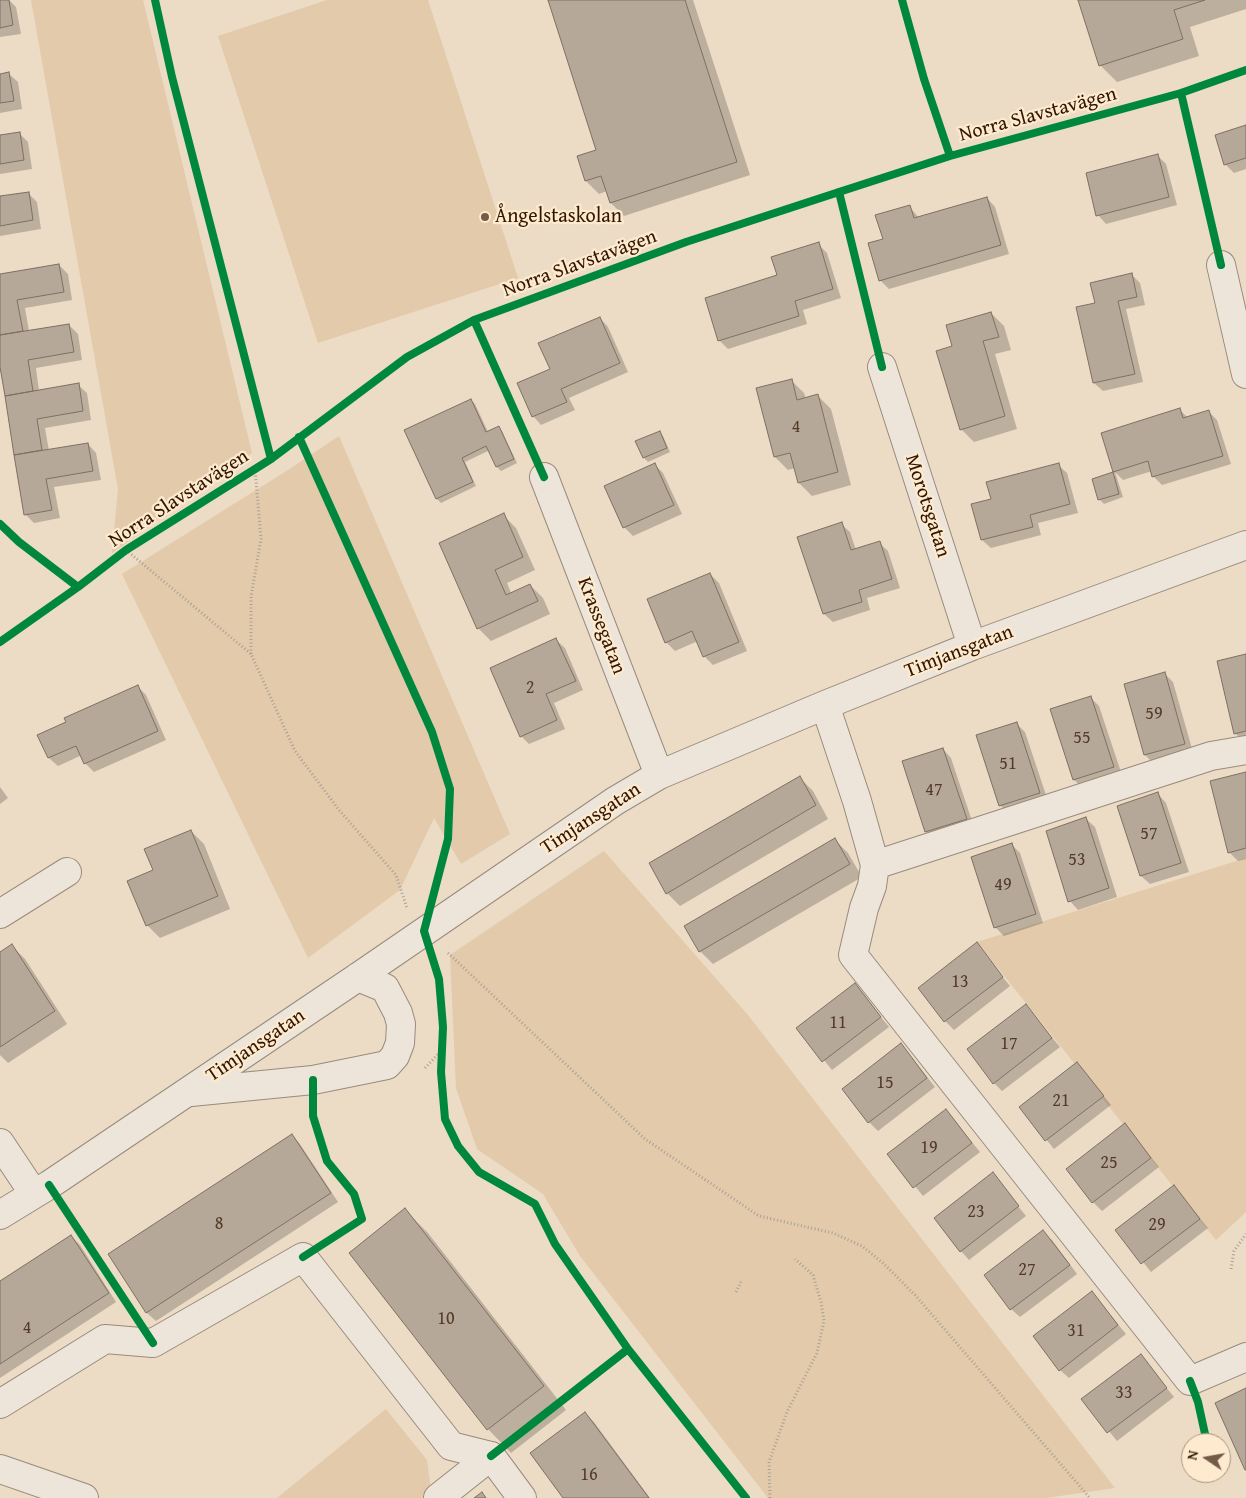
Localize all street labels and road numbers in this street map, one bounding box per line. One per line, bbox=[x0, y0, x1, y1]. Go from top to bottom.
street label: Norra Slavstavägen bbox=[957, 82, 1119, 148]
street label: Norra Slavstavägen bbox=[500, 225, 660, 303]
street label: Norra Slavstavägen bbox=[105, 445, 253, 553]
street label: Morotsgatan bbox=[899, 451, 955, 561]
street label: Krassegatan bbox=[572, 574, 630, 678]
street label: Timjansgatan bbox=[901, 620, 1017, 684]
street label: Timjansgatan bbox=[537, 778, 645, 860]
street label: Timjansgatan bbox=[202, 1004, 310, 1088]

